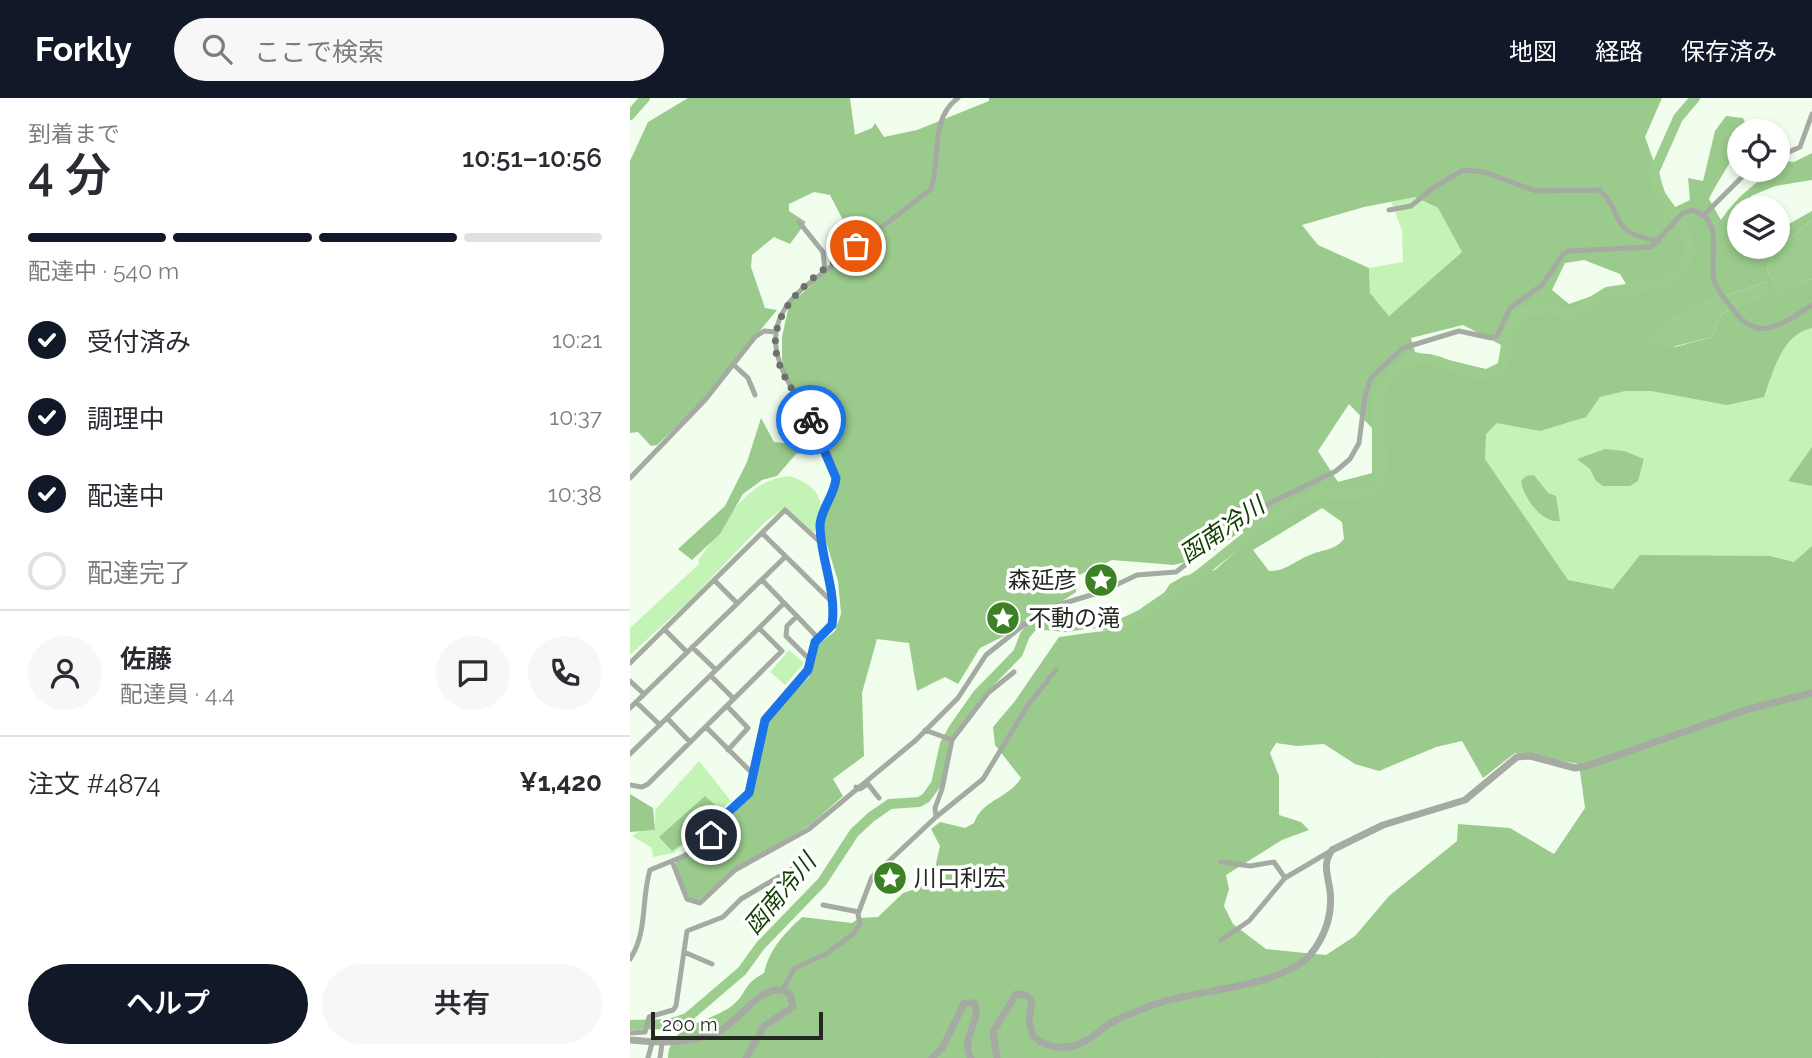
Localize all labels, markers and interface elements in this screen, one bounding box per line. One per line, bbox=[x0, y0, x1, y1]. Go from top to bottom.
search box bbox=[174, 18, 664, 81]
text: Forkly bbox=[35, 30, 132, 69]
icon: search bbox=[198, 30, 236, 68]
text: ここで検索 bbox=[254, 37, 384, 67]
text: 地図 bbox=[1509, 37, 1557, 66]
text: 経路 bbox=[1595, 37, 1643, 66]
text: 保存済み bbox=[1681, 37, 1777, 66]
map controls bbox=[1727, 119, 1790, 259]
button: locate bbox=[1727, 119, 1790, 182]
text: 到着まで bbox=[28, 120, 120, 147]
text: 10:51–10:56 bbox=[462, 143, 602, 173]
text: 4 分 bbox=[28, 148, 111, 202]
button: layers bbox=[1727, 196, 1790, 259]
pin bbox=[826, 216, 886, 276]
icon: bag bbox=[837, 227, 875, 265]
text: 配達中 · 540 m bbox=[28, 257, 179, 284]
icon: check bbox=[28, 321, 66, 359]
text: 10:21 bbox=[552, 326, 602, 353]
text: 受付済み bbox=[87, 327, 191, 357]
courier bbox=[776, 385, 846, 455]
icon: check bbox=[28, 398, 66, 436]
icon: bike bbox=[792, 401, 830, 439]
text: 10:37 bbox=[549, 403, 602, 430]
text: 調理中 bbox=[87, 404, 165, 434]
icon: check bbox=[28, 475, 66, 513]
text: 10:38 bbox=[548, 480, 602, 507]
text: 配達中 bbox=[87, 481, 165, 511]
water label: 函南冷川 bbox=[1174, 489, 1272, 568]
text: 配達完了 bbox=[87, 558, 191, 588]
place icon: 森延彦 bbox=[1082, 561, 1120, 599]
place label: 森延彦 bbox=[1008, 566, 1077, 593]
place icon: 不動の滝 bbox=[984, 599, 1022, 637]
place label: 不動の滝 bbox=[1028, 604, 1120, 631]
button: person bbox=[28, 636, 102, 710]
button: chat bbox=[436, 636, 510, 710]
button: phone bbox=[528, 636, 602, 710]
text: 佐藤 bbox=[120, 644, 172, 674]
text: 配達員 · 4.4 bbox=[120, 680, 235, 707]
text: ¥1,420 bbox=[519, 767, 602, 797]
text: 注文 #4874 bbox=[28, 769, 160, 799]
pin bbox=[681, 805, 741, 865]
icon: home bbox=[692, 816, 730, 854]
water label: 函南冷川 bbox=[738, 845, 824, 940]
place icon: 川口利宏 bbox=[871, 859, 909, 897]
place label: 川口利宏 bbox=[914, 864, 1006, 891]
button: ヘルプ bbox=[28, 964, 308, 1044]
button: 共有 bbox=[322, 964, 602, 1044]
scale bar bbox=[651, 1009, 822, 1041]
text: 200 m bbox=[662, 1013, 717, 1035]

